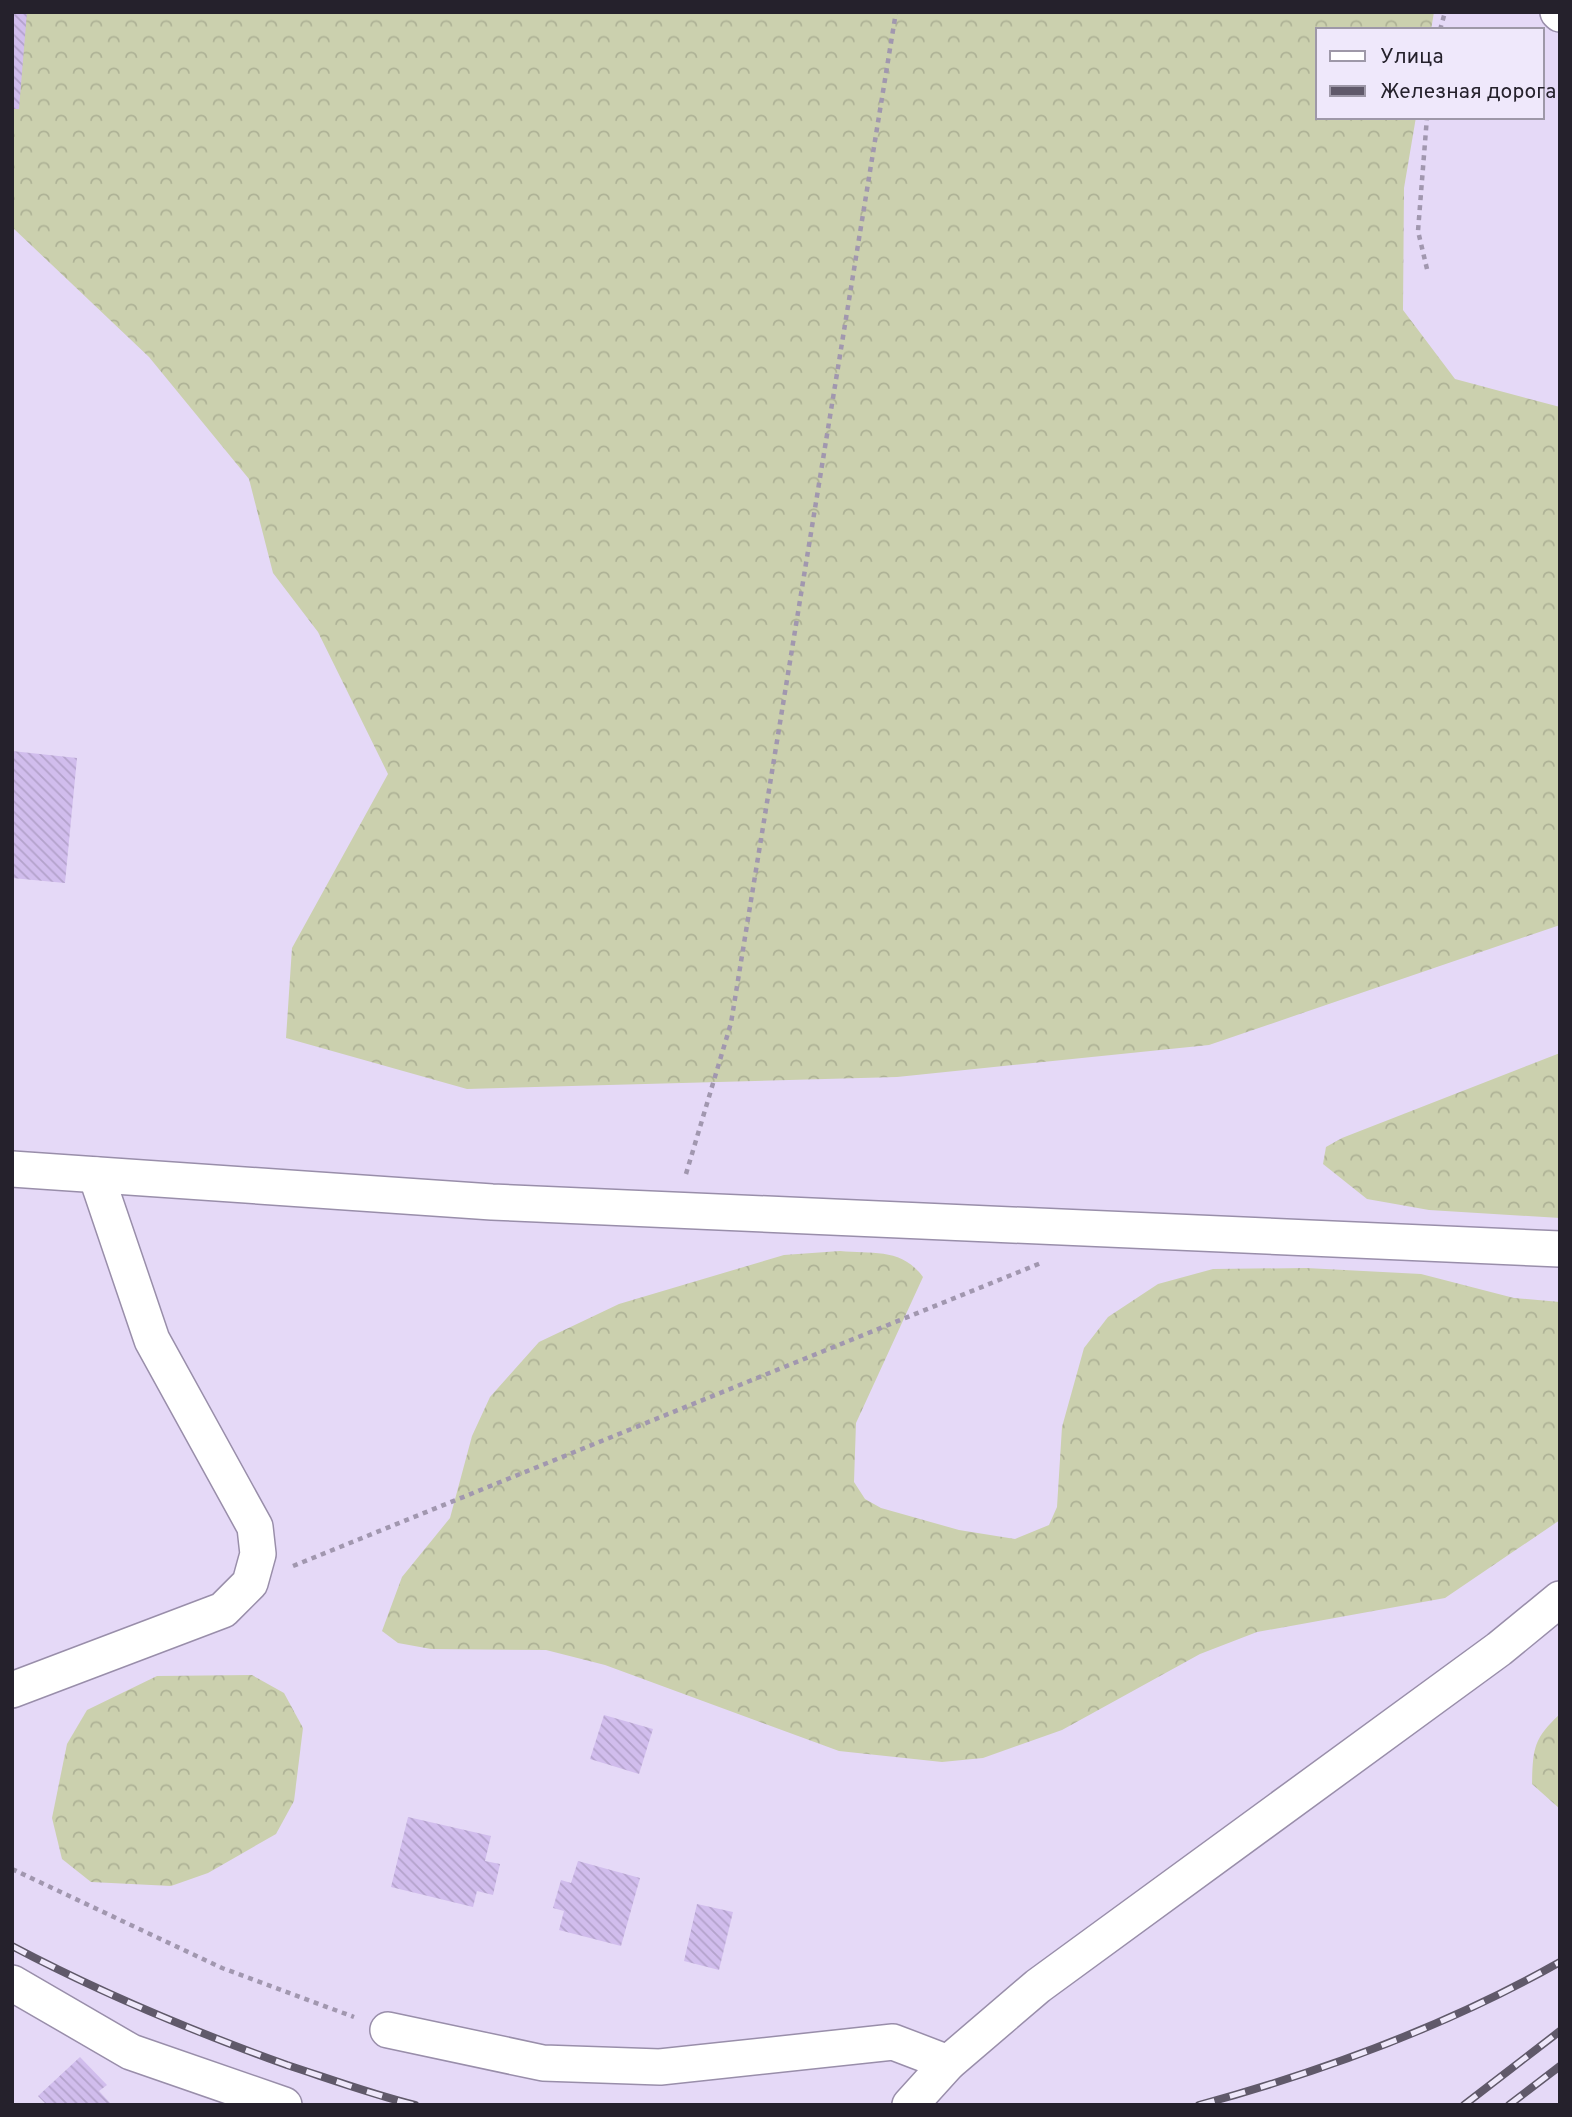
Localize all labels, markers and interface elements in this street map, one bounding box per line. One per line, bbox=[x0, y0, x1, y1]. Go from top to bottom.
legend bbox=[1316, 28, 1544, 119]
text: Улица bbox=[1380, 44, 1444, 71]
text: Железная дорога bbox=[1380, 79, 1556, 106]

